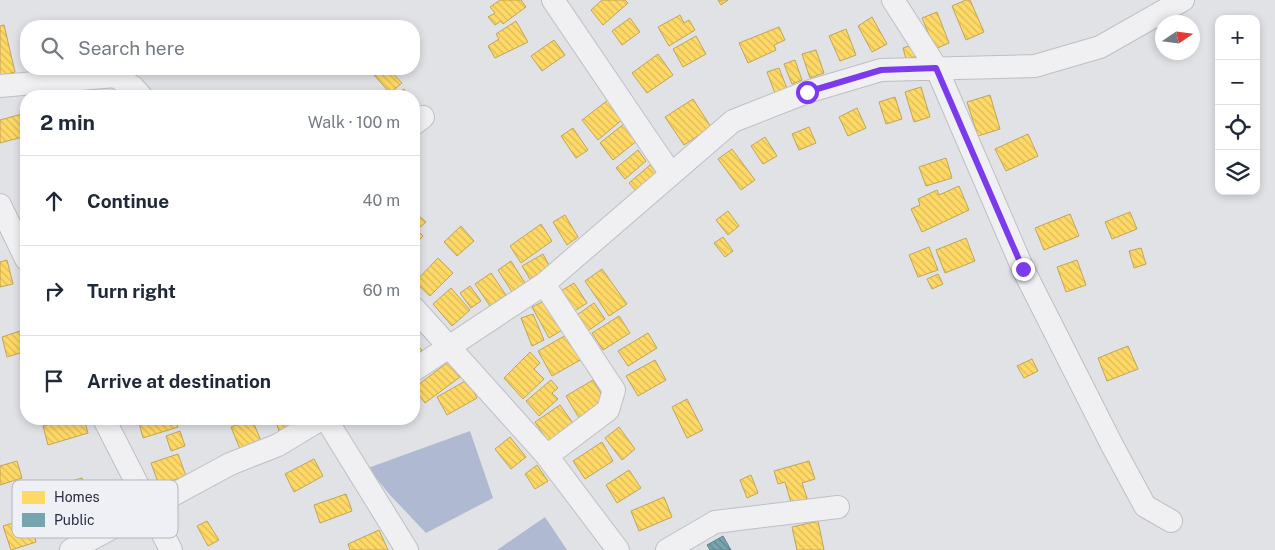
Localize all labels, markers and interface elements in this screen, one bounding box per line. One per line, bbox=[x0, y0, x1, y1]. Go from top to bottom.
north arrow bbox=[1155, 15, 1200, 60]
map controls bbox=[1215, 15, 1260, 195]
button: + bbox=[1215, 15, 1260, 60]
search box bbox=[20, 20, 420, 75]
icon: search bbox=[38, 34, 66, 62]
text: Search here bbox=[78, 37, 185, 59]
button: − bbox=[1215, 60, 1260, 105]
route start bbox=[796, 81, 819, 104]
button: locate bbox=[1215, 105, 1260, 150]
text: 2 min bbox=[40, 110, 95, 135]
text: Walk · 100 m bbox=[308, 113, 400, 132]
button: layers bbox=[1215, 150, 1260, 195]
icon: ahead bbox=[40, 187, 68, 215]
text: Continue bbox=[87, 190, 169, 212]
text: 40 m bbox=[362, 191, 400, 210]
route end bbox=[1012, 258, 1035, 281]
icon: right bbox=[40, 277, 68, 305]
text: Turn right bbox=[87, 280, 176, 302]
text: 60 m bbox=[363, 281, 400, 300]
icon: arrive bbox=[40, 367, 68, 395]
text: Arrive at destination bbox=[87, 370, 271, 392]
legend bbox=[12, 480, 178, 538]
text: Homes bbox=[54, 489, 100, 505]
text: Public bbox=[54, 512, 95, 528]

